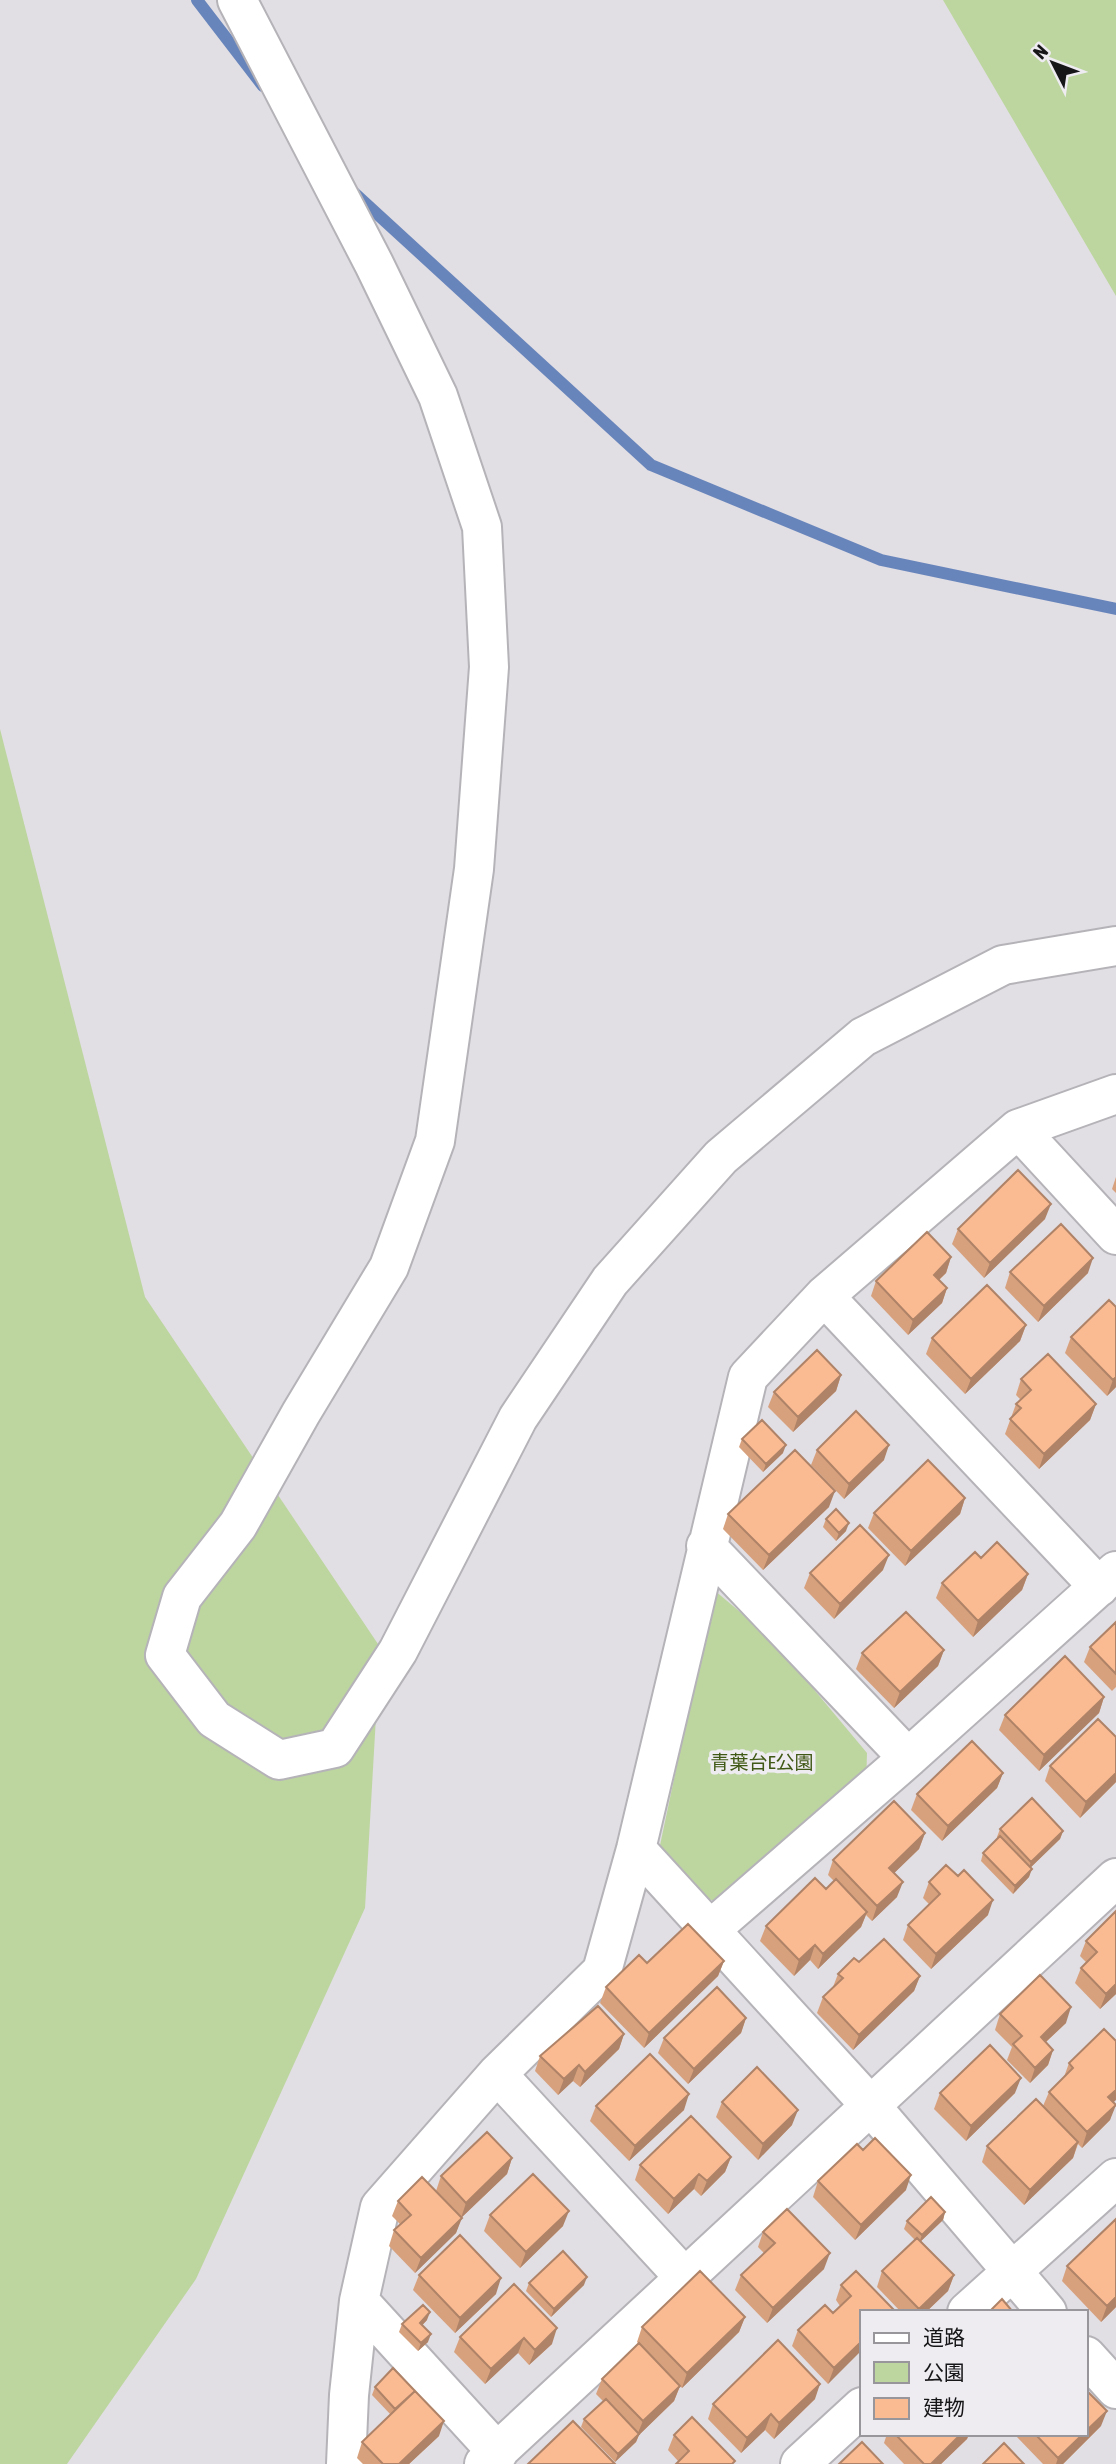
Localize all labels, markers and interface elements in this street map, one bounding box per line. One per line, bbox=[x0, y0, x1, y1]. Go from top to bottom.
north arrow bbox=[1018, 28, 1088, 98]
text: N bbox=[1028, 40, 1052, 63]
park label: 青葉台E公園 bbox=[710, 1751, 814, 1773]
legend bbox=[860, 2310, 1088, 2436]
text: 道路 bbox=[923, 2325, 965, 2349]
text: 公園 bbox=[923, 2360, 965, 2384]
text: 建物 bbox=[923, 2395, 965, 2419]

